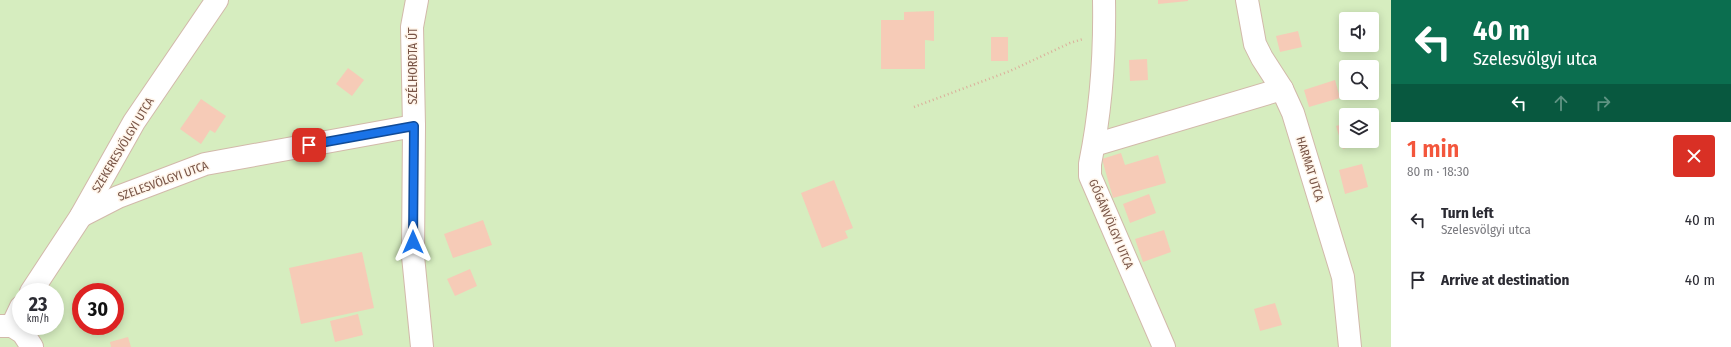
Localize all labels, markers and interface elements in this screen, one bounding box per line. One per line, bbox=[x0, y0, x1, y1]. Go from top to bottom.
map controls bbox=[1339, 12, 1379, 148]
button: sound bbox=[1339, 12, 1379, 52]
text: 40 m bbox=[1473, 14, 1530, 47]
icon: left bbox=[1407, 16, 1459, 68]
street label: SZÉLHORDTA ÚT bbox=[405, 27, 420, 104]
text: Szelesvölgyi utca bbox=[1473, 48, 1597, 70]
button: search bbox=[1339, 60, 1379, 100]
icon: left bbox=[1508, 92, 1530, 114]
icon: ahead bbox=[1550, 92, 1572, 114]
icon: right bbox=[1592, 92, 1614, 114]
street label: SZEKERESVÖLGYI UTCA bbox=[87, 93, 157, 195]
button: layers bbox=[1339, 108, 1379, 148]
pin bbox=[292, 128, 326, 162]
icon: arrive bbox=[298, 134, 320, 156]
street label: HARMAT UTCA bbox=[1293, 135, 1327, 204]
text: 1 min bbox=[1407, 135, 1459, 163]
button: close bbox=[1673, 135, 1715, 177]
street label: SZELESVÖLGYI UTCA bbox=[115, 156, 211, 204]
text: 80 m · 18:30 bbox=[1407, 164, 1469, 179]
street label: GÓGÁNVÖLGYI UTCA bbox=[1086, 176, 1138, 272]
text: Turn left bbox=[1441, 204, 1494, 222]
icon: left bbox=[1407, 209, 1429, 231]
text: 40 m bbox=[1685, 211, 1715, 229]
position arrow bbox=[392, 221, 434, 263]
text: Szelesvölgyi utca bbox=[1441, 222, 1531, 237]
icon: arrive bbox=[1407, 269, 1429, 291]
text: Arrive at destination bbox=[1441, 271, 1569, 289]
text: 40 m bbox=[1685, 271, 1715, 289]
speed limit sign: 30 bbox=[72, 283, 124, 335]
text: 23 bbox=[29, 292, 47, 316]
text: km/h bbox=[27, 313, 49, 325]

